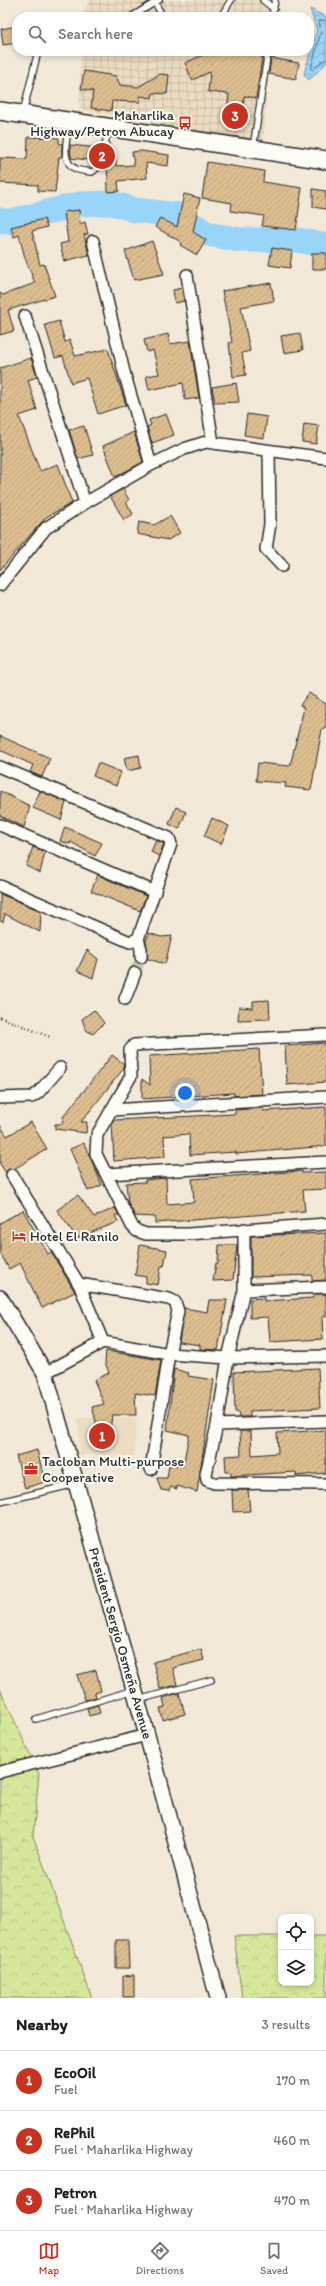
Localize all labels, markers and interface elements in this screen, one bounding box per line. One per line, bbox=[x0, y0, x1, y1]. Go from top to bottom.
search box bbox=[12, 12, 314, 56]
icon: search bbox=[26, 23, 48, 45]
text: Search here bbox=[58, 25, 133, 43]
pin: 3 bbox=[222, 101, 248, 131]
place label: Maharlika Highway/Petron Abucay bbox=[30, 107, 175, 140]
bus stop icon: Maharlika Highway/Petron Abucay bbox=[177, 115, 193, 131]
pin: 2 bbox=[89, 141, 115, 171]
your location bbox=[175, 1083, 195, 1103]
hotel icon: Hotel El Ranilo bbox=[11, 1228, 27, 1244]
place label: Hotel El Ranilo bbox=[30, 1228, 119, 1245]
pin: 1 bbox=[89, 1421, 115, 1451]
place label: Tacloban Multi-purpose Cooperative bbox=[42, 1453, 184, 1486]
office icon: Tacloban Multi-purpose Cooperative bbox=[23, 1461, 39, 1477]
street label: President Sergio Osmeña Avenue bbox=[85, 1545, 156, 1741]
map controls bbox=[278, 1914, 314, 1986]
button: locate bbox=[278, 1914, 314, 1950]
button: layers bbox=[278, 1950, 314, 1986]
text: Nearby bbox=[16, 2014, 68, 2034]
text: 3 results bbox=[261, 2017, 310, 2032]
text: EcoOil bbox=[54, 2064, 96, 2082]
text: 1 bbox=[26, 2073, 32, 2088]
text: 170 m bbox=[276, 2073, 310, 2088]
text: Fuel bbox=[54, 2082, 78, 2097]
text: RePhil bbox=[54, 2124, 95, 2142]
text: 2 bbox=[26, 2133, 32, 2148]
text: 460 m bbox=[273, 2133, 310, 2148]
text: Fuel · Maharlika Highway bbox=[54, 2142, 193, 2157]
text: Petron bbox=[54, 2184, 97, 2202]
text: 3 bbox=[25, 2193, 33, 2208]
text: 470 m bbox=[274, 2193, 310, 2208]
text: Fuel · Maharlika Highway bbox=[54, 2202, 193, 2217]
tab: Map bbox=[38, 2240, 60, 2277]
tab: Directions bbox=[136, 2240, 184, 2277]
tab: Saved bbox=[260, 2240, 288, 2277]

